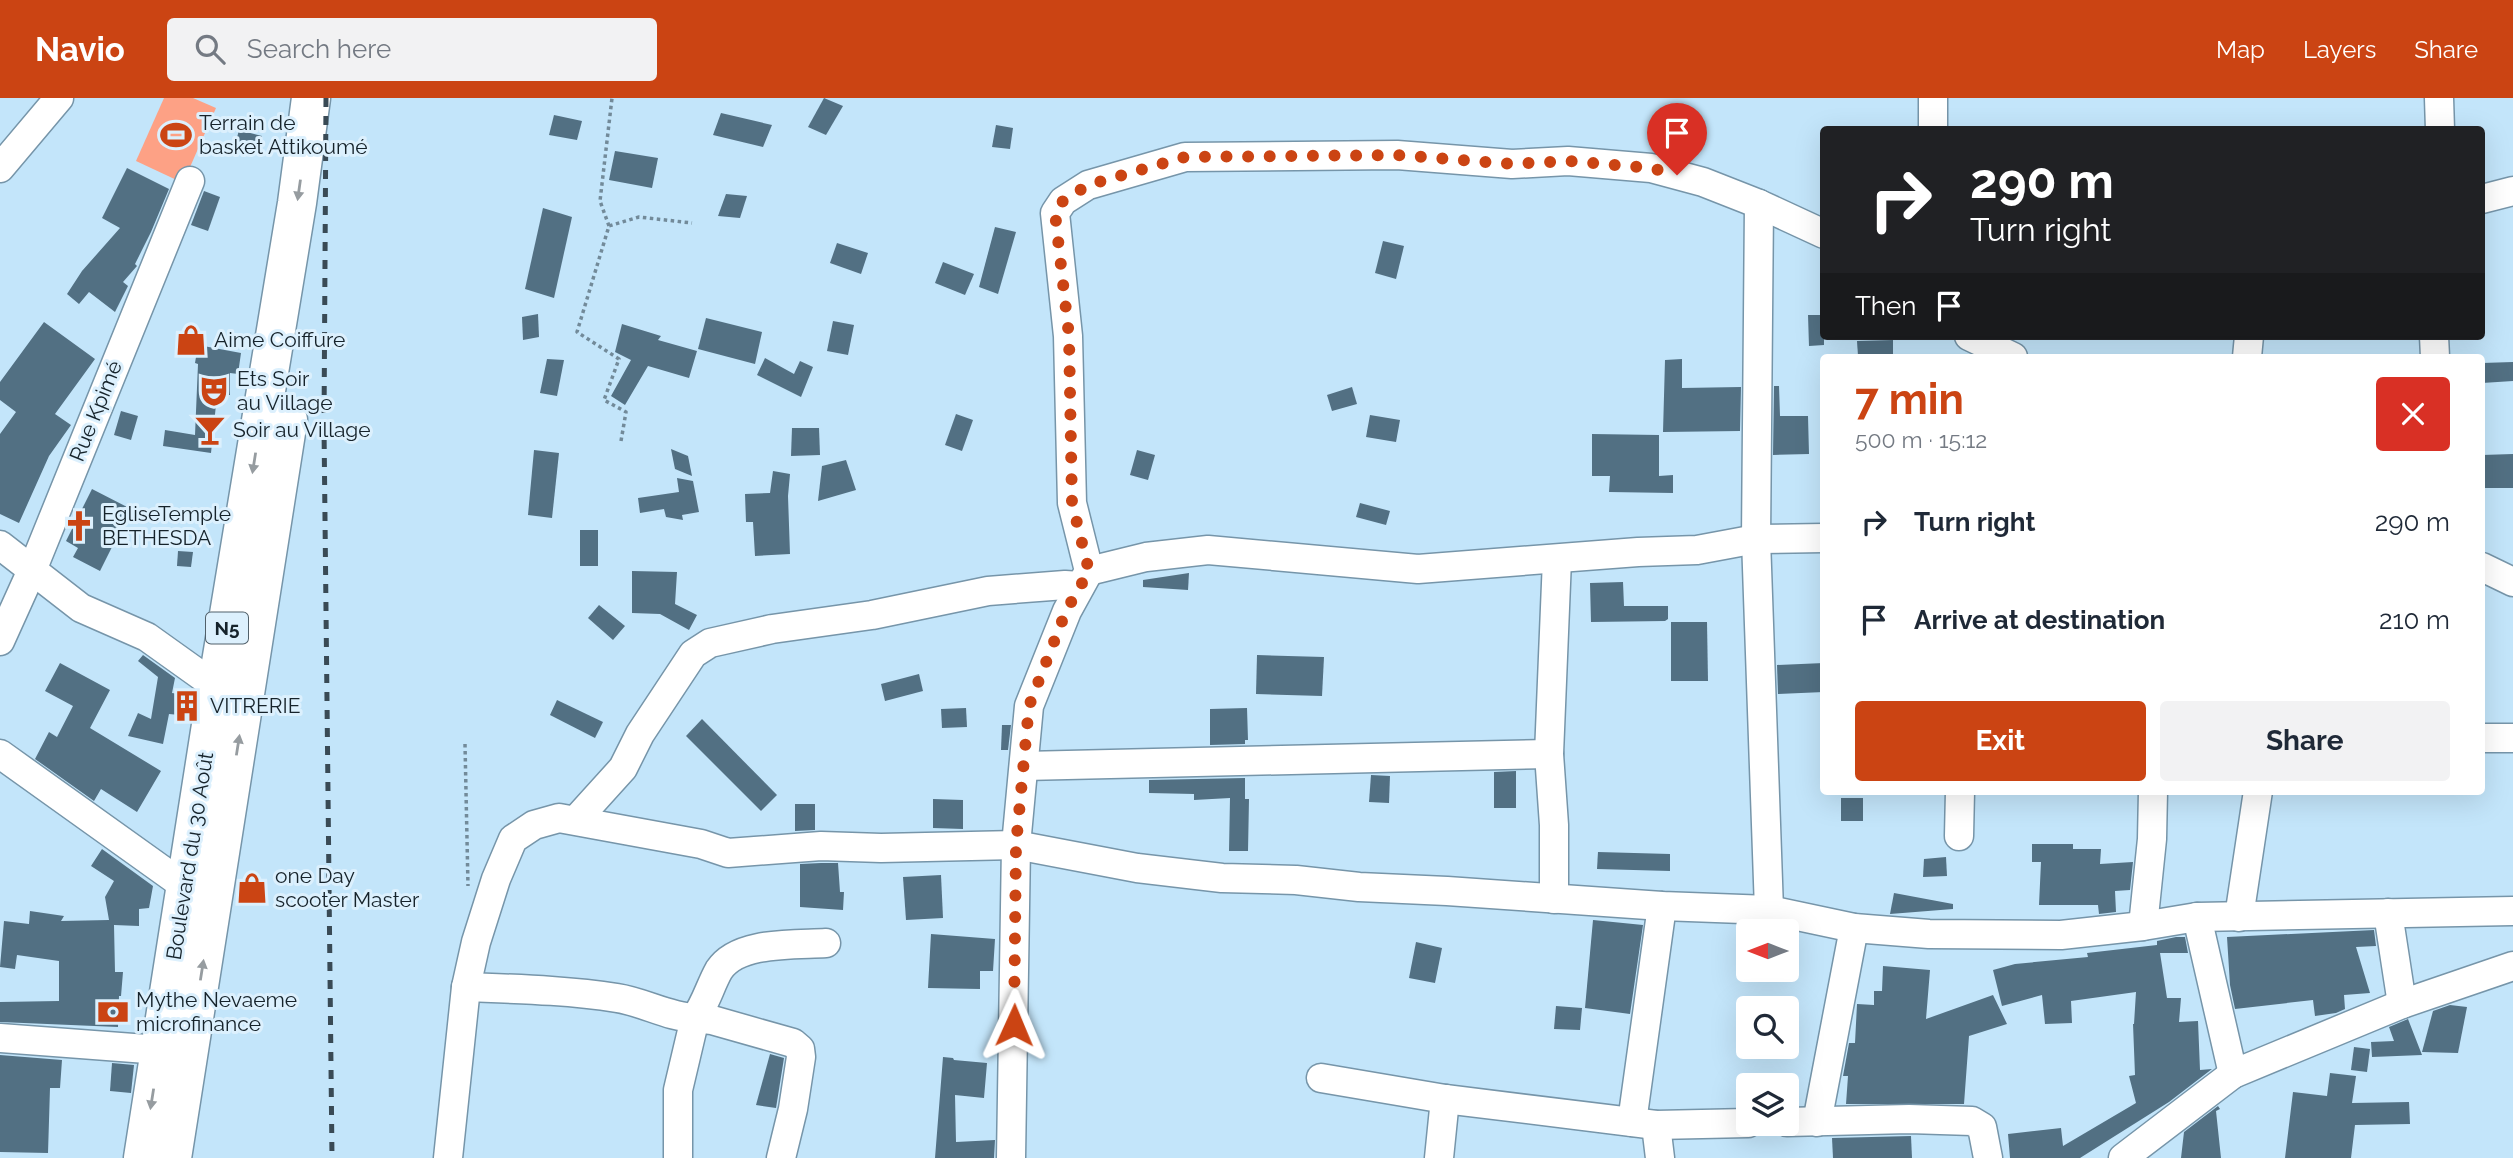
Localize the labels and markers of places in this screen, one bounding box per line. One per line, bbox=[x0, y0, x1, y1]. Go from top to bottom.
pin bbox=[1647, 103, 1707, 175]
place label: Terrain de basket Attikoumé bbox=[199, 110, 368, 159]
sports icon: Terrain de basket Attikoumé bbox=[159, 118, 193, 152]
shop icon: Aime Coiffure bbox=[174, 323, 208, 357]
place label: Aime Coiffure bbox=[214, 327, 345, 352]
place label: Ets Soir au Village bbox=[237, 366, 333, 415]
theatre icon: Ets Soir au Village bbox=[197, 374, 231, 408]
bar icon: Soir au Village bbox=[193, 413, 227, 447]
place label: Soir au Village bbox=[233, 417, 371, 442]
place label: EgliseTemple BETHESDA bbox=[102, 501, 231, 550]
church icon: EgliseTemple BETHESDA bbox=[62, 509, 96, 543]
building icon: VITRERIE bbox=[170, 689, 204, 723]
place label: VITRERIE bbox=[210, 693, 301, 718]
place label: one Day scooter Master bbox=[275, 863, 420, 912]
shop icon: one Day scooter Master bbox=[235, 871, 269, 905]
place label: Mythe Nevaeme microfinance bbox=[136, 987, 297, 1036]
bank icon: Mythe Nevaeme microfinance bbox=[96, 995, 130, 1029]

